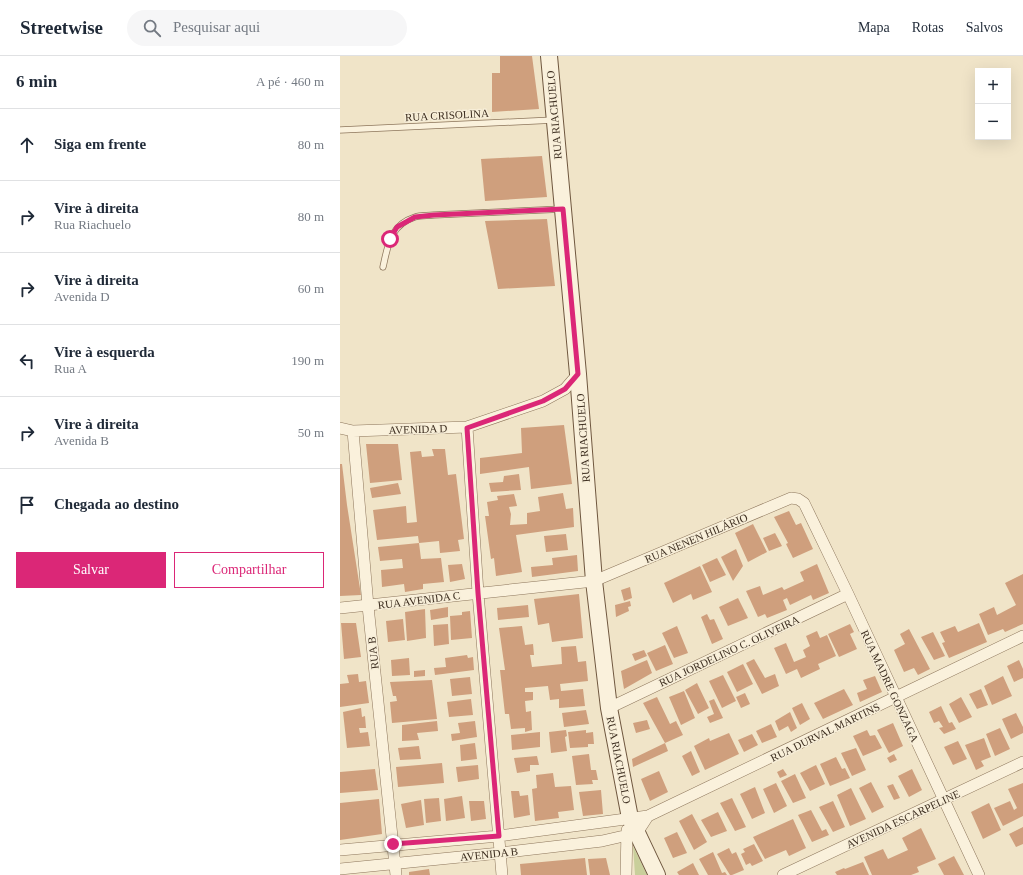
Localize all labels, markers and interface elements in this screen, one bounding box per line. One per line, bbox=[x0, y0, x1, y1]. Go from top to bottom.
search box bbox=[127, 10, 407, 46]
text: Streetwise bbox=[20, 17, 103, 38]
icon: search bbox=[141, 17, 163, 39]
text: Pesquisar aqui bbox=[173, 19, 260, 35]
text: Mapa bbox=[858, 20, 890, 35]
text: Rotas bbox=[912, 20, 944, 35]
text: Salvos bbox=[966, 20, 1003, 35]
map controls bbox=[975, 68, 1011, 140]
button: + bbox=[975, 68, 1011, 104]
street label: RUA RIACHUELO bbox=[544, 70, 564, 160]
text: 6 min bbox=[16, 72, 57, 91]
text: A pé · 460 m bbox=[256, 74, 324, 89]
button: − bbox=[975, 104, 1011, 140]
street label: RUA CRISOLINA bbox=[405, 107, 489, 123]
icon: ahead bbox=[16, 134, 38, 156]
text: Siga em frente bbox=[54, 136, 146, 152]
text: 80 m bbox=[298, 137, 324, 152]
text: Vire à direita bbox=[54, 200, 139, 216]
icon: right bbox=[16, 206, 38, 228]
text: 80 m bbox=[298, 209, 324, 224]
text: Rua Riachuelo bbox=[54, 217, 131, 232]
route start bbox=[381, 230, 399, 248]
text: Vire à direita bbox=[54, 272, 139, 288]
icon: right bbox=[16, 278, 38, 300]
text: 60 m bbox=[298, 281, 324, 296]
text: Avenida D bbox=[54, 289, 110, 304]
text: Vire à esquerda bbox=[54, 344, 155, 360]
icon: left bbox=[16, 350, 38, 372]
text: 190 m bbox=[291, 353, 324, 368]
text: Rua A bbox=[54, 361, 87, 376]
street label: RUA RIACHUELO bbox=[574, 393, 592, 483]
text: Vire à direita bbox=[54, 416, 139, 432]
icon: right bbox=[16, 422, 38, 444]
street label: AVENIDA D bbox=[388, 422, 448, 436]
text: 50 m bbox=[298, 425, 324, 440]
text: Avenida B bbox=[54, 433, 109, 448]
icon: arrive bbox=[16, 494, 38, 516]
text: Chegada ao destino bbox=[54, 496, 179, 512]
street label: RUA NENEN HILÁRIO bbox=[643, 511, 749, 565]
button: Salvar bbox=[16, 552, 166, 588]
button: Compartilhar bbox=[174, 552, 324, 588]
street label: RUA AVENIDA C bbox=[377, 589, 461, 611]
street label: RUA JORDELINO C. OLIVEIRA bbox=[657, 613, 801, 689]
street label: RUA MADRE GONZAGA bbox=[859, 628, 921, 744]
street label: RUA B bbox=[365, 636, 381, 670]
street label: RUA DURVAL MARTINS bbox=[768, 700, 882, 764]
street label: RUA RIACHUELO bbox=[605, 715, 633, 805]
street label: AVENIDA ESCARPELINE bbox=[844, 787, 962, 851]
route end bbox=[384, 835, 402, 853]
street label: AVENIDA B bbox=[459, 845, 519, 863]

